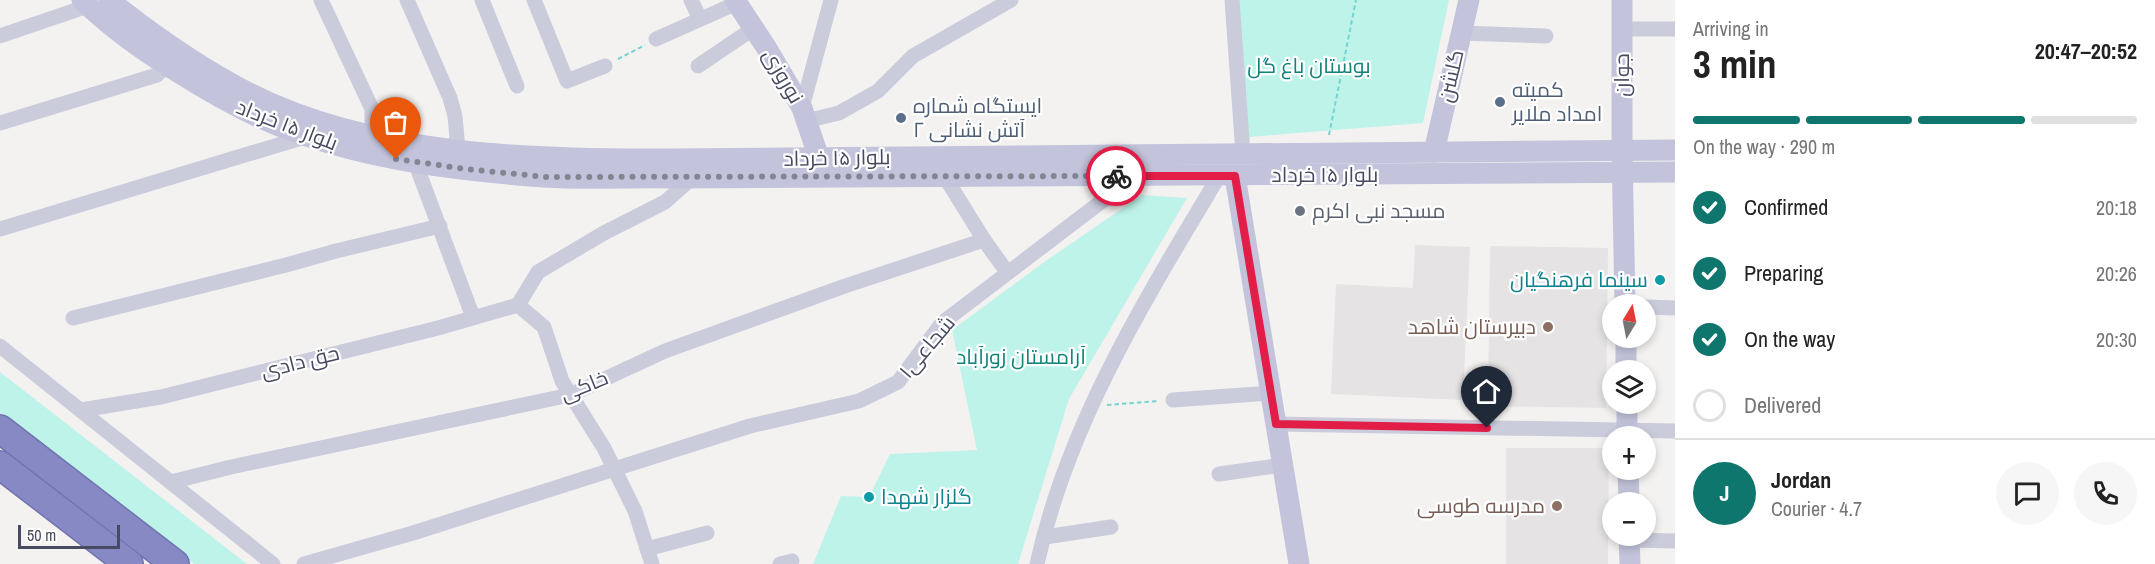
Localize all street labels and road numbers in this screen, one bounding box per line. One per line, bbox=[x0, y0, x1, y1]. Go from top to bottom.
street label: نوروزی bbox=[756, 43, 811, 109]
street label: گلشن bbox=[1430, 47, 1471, 105]
street label: جوان bbox=[1607, 53, 1636, 97]
street label: بلوار ۱۵ خرداد bbox=[232, 92, 342, 157]
street label: بلوار ۱۵ خرداد bbox=[783, 142, 891, 173]
street label: بلوار ۱۵ خرداد bbox=[1272, 160, 1378, 189]
street label: شجاعی۱ bbox=[892, 309, 961, 384]
street label: حق دادی bbox=[258, 338, 342, 385]
street label: خاکی bbox=[555, 363, 612, 408]

